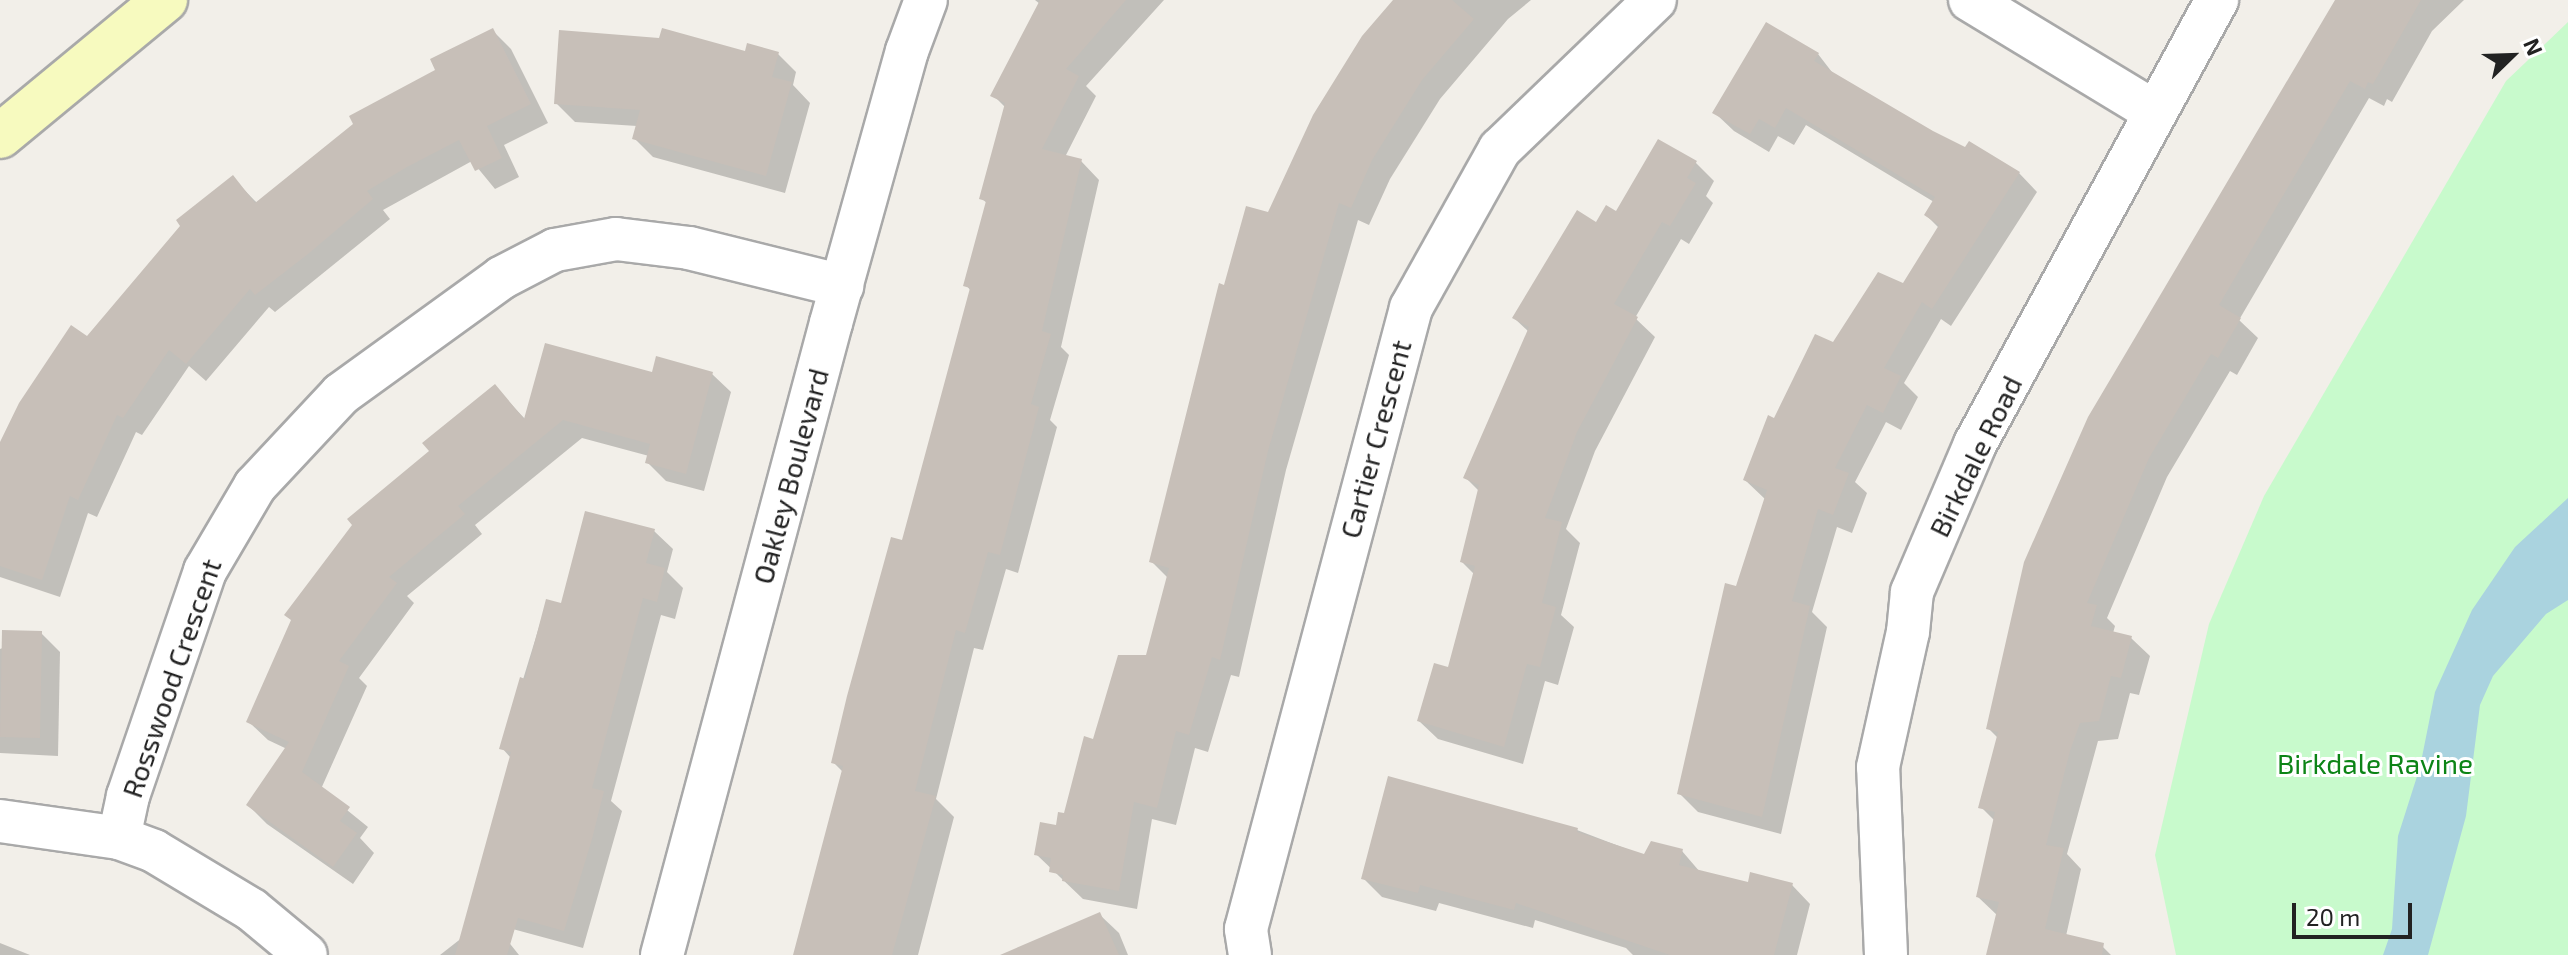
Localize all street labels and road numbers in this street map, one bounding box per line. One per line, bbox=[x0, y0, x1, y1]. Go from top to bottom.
street label: Cartier Crescent bbox=[1332, 336, 1418, 542]
street label: Oakley Boulevard bbox=[745, 364, 835, 588]
street label: Birkdale Road bbox=[1922, 370, 2028, 542]
street label: Rosswood Crescent bbox=[114, 554, 228, 802]

